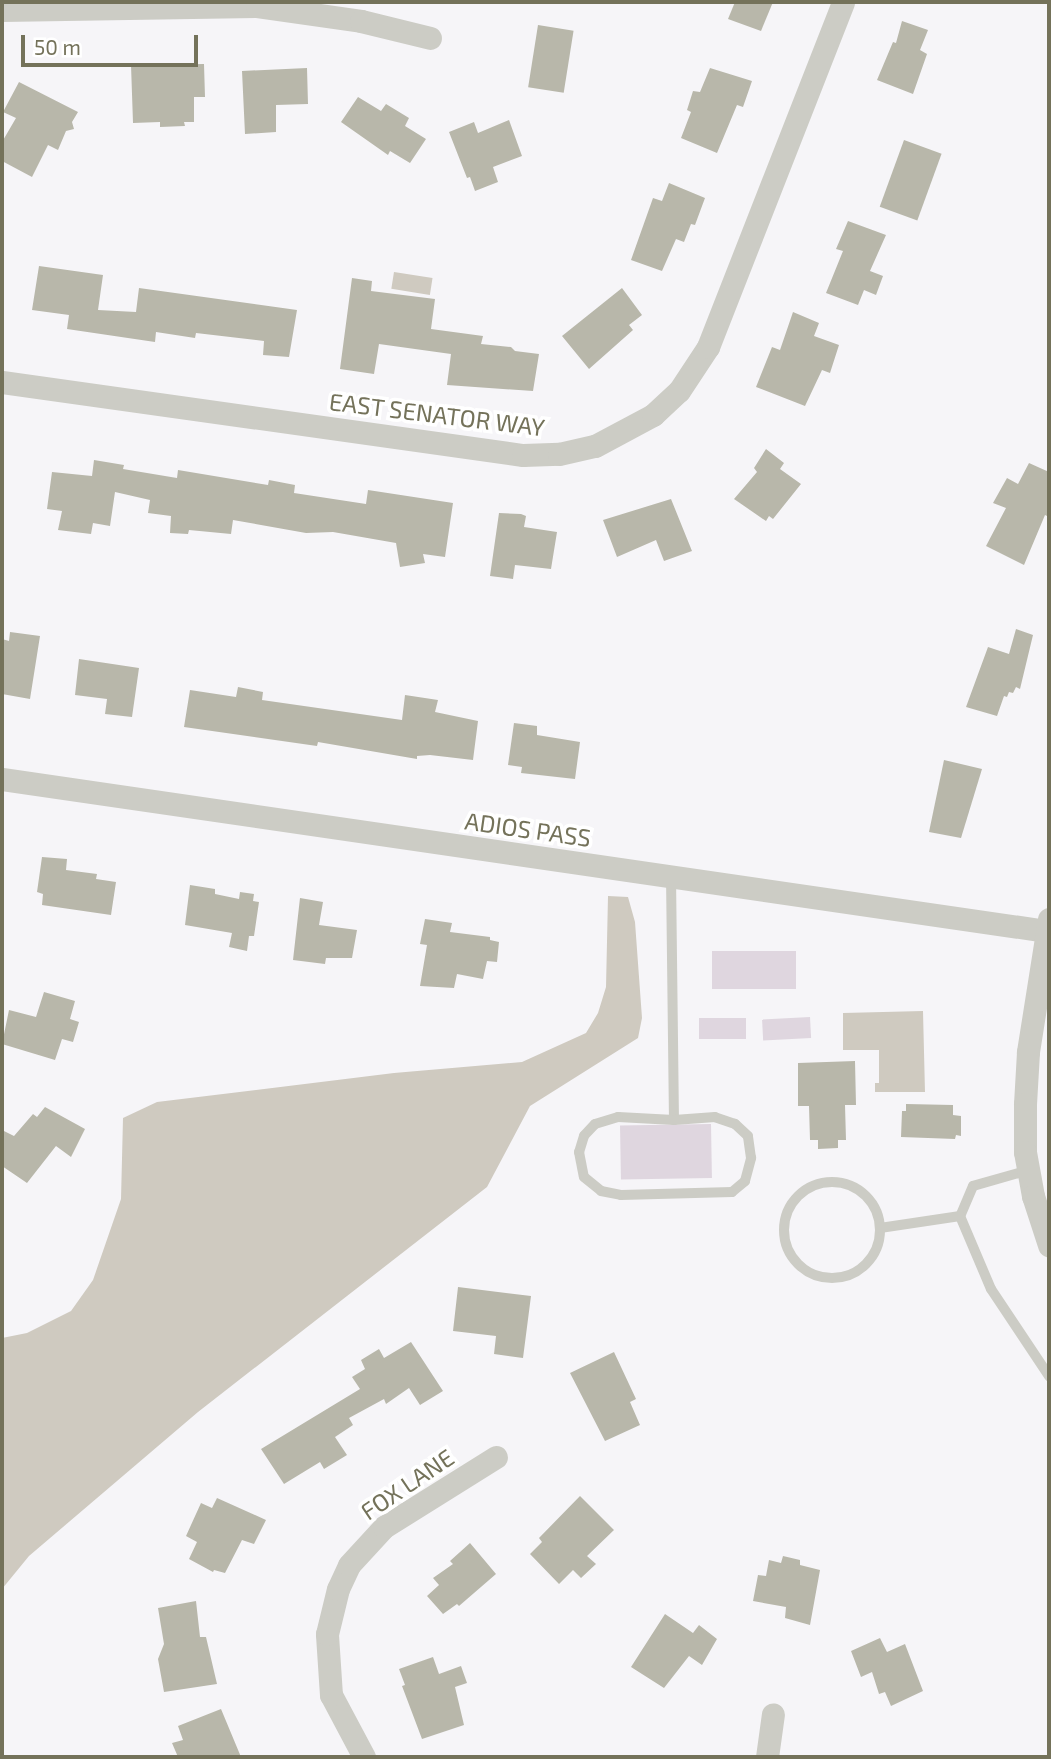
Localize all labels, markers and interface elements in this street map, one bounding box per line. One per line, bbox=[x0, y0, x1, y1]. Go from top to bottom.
scale bar bbox=[24, 21, 201, 65]
text: 50 m bbox=[34, 34, 81, 59]
street label: EAST SENATOR WAY bbox=[327, 386, 547, 442]
street label: ADIOS PASS bbox=[463, 806, 593, 852]
street label: FOX LANE bbox=[355, 1442, 459, 1526]

